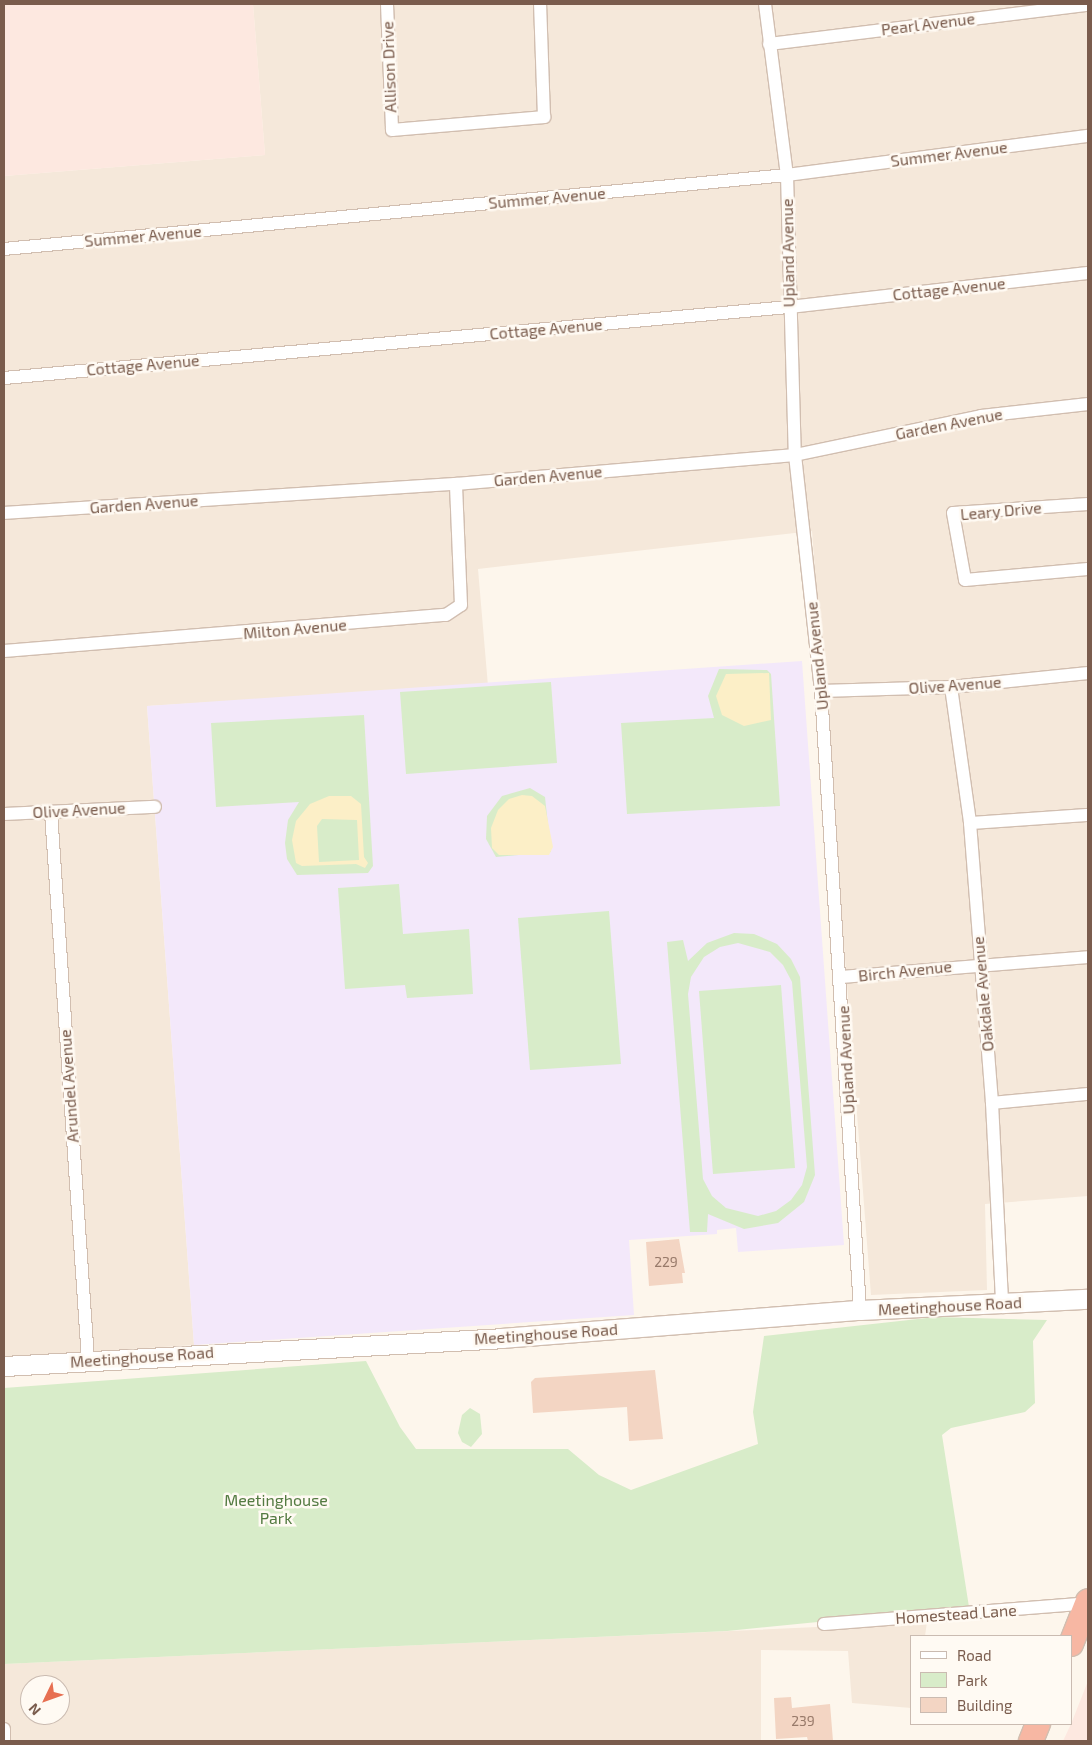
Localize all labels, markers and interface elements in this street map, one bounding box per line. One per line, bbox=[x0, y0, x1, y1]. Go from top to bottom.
street label: Pearl Avenue bbox=[880, 9, 976, 39]
street label: Allison Drive bbox=[378, 21, 400, 113]
street label: Summer Avenue bbox=[889, 137, 1009, 171]
street label: Summer Avenue bbox=[487, 183, 607, 213]
street label: Upland Avenue bbox=[777, 198, 799, 308]
street label: Summer Avenue bbox=[83, 221, 203, 251]
street label: Cottage Avenue bbox=[891, 274, 1007, 304]
street label: Cottage Avenue bbox=[488, 314, 604, 344]
street label: Cottage Avenue bbox=[85, 350, 201, 380]
street label: Garden Avenue bbox=[894, 404, 1004, 444]
street label: Garden Avenue bbox=[493, 462, 603, 490]
street label: Garden Avenue bbox=[89, 491, 199, 517]
street label: Leary Drive bbox=[959, 498, 1043, 524]
street label: Upland Avenue bbox=[802, 601, 832, 711]
street label: Milton Avenue bbox=[242, 615, 348, 643]
street label: Olive Avenue bbox=[908, 672, 1002, 698]
street label: Olive Avenue bbox=[32, 798, 126, 822]
street label: Oakdale Avenue bbox=[968, 935, 998, 1053]
street label: Birch Avenue bbox=[857, 957, 953, 985]
street label: Upland Avenue bbox=[834, 1005, 858, 1115]
street label: Arundel Avenue bbox=[55, 1028, 83, 1144]
house number: 229 bbox=[654, 1254, 678, 1270]
street label: Meetinghouse Road bbox=[878, 1293, 1022, 1319]
street label: Meetinghouse Road bbox=[473, 1319, 619, 1349]
street label: Meetinghouse Road bbox=[69, 1342, 215, 1372]
park label: Meetinghouse Park bbox=[224, 1490, 328, 1528]
street label: Homestead Lane bbox=[895, 1600, 1017, 1628]
legend bbox=[910, 1635, 1072, 1725]
text: Road bbox=[957, 1646, 992, 1664]
text: Park bbox=[957, 1671, 988, 1689]
north arrow bbox=[20, 1675, 70, 1725]
text: Building bbox=[957, 1696, 1012, 1714]
text: N bbox=[25, 1700, 44, 1719]
house number: 239 bbox=[791, 1713, 815, 1729]

